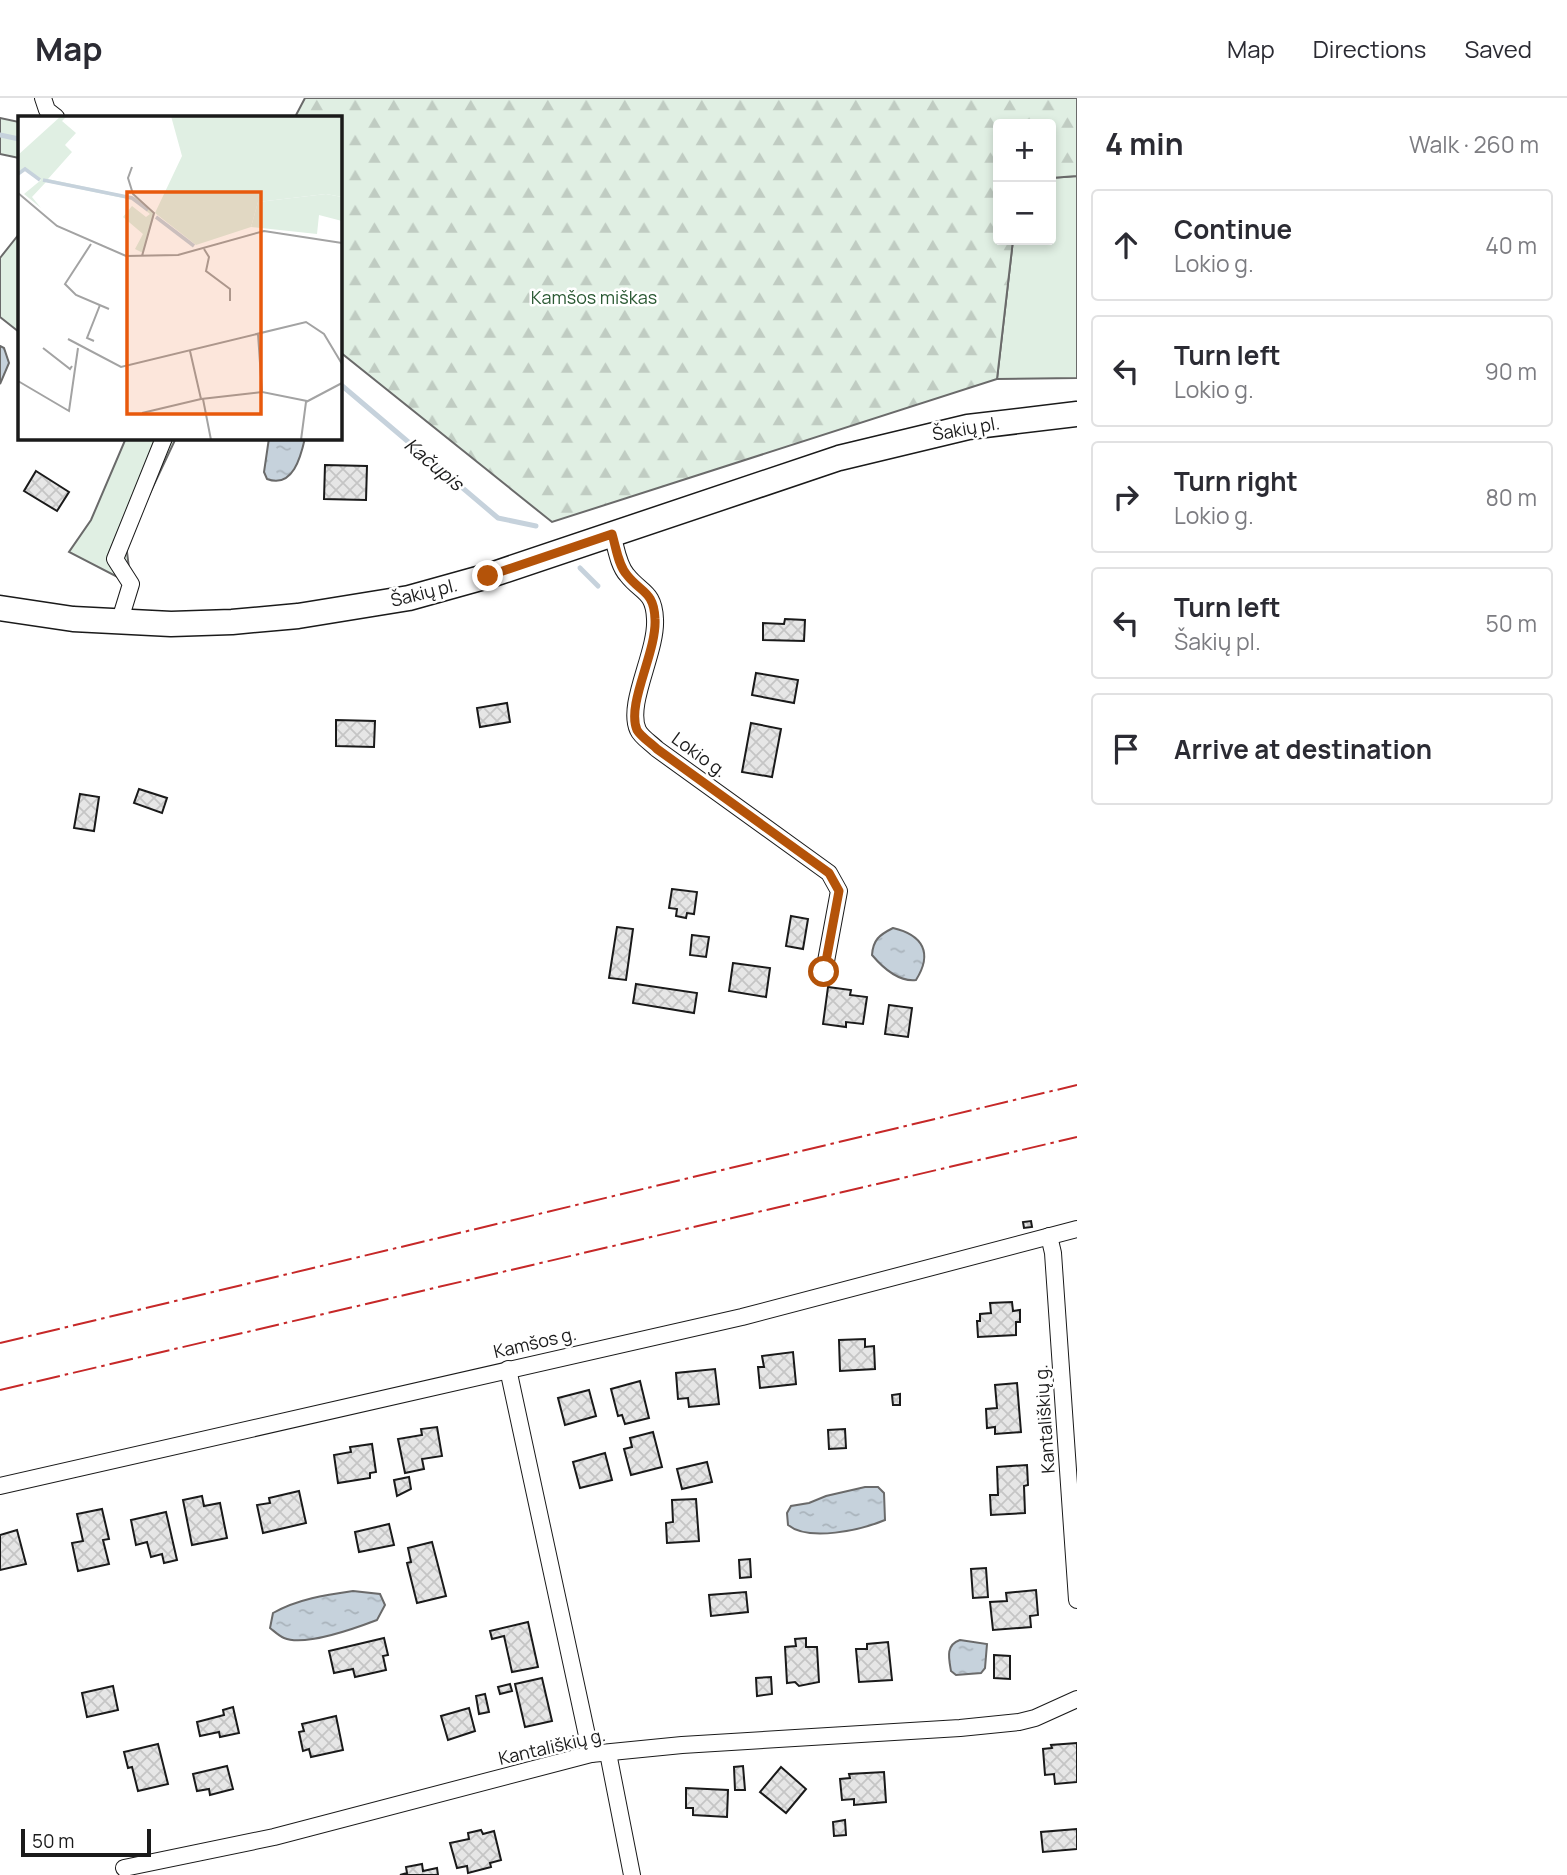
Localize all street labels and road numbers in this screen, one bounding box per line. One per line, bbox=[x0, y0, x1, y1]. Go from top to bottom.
street label: Šakių pl. bbox=[930, 410, 1001, 446]
street label: Šakių pl. bbox=[388, 572, 460, 612]
street label: Lokio g. bbox=[667, 726, 732, 782]
street label: Kamšos g. bbox=[491, 1321, 579, 1363]
street label: Kantališkių g. bbox=[1028, 1364, 1060, 1474]
street label: Kantališkių g. bbox=[496, 1722, 608, 1770]

